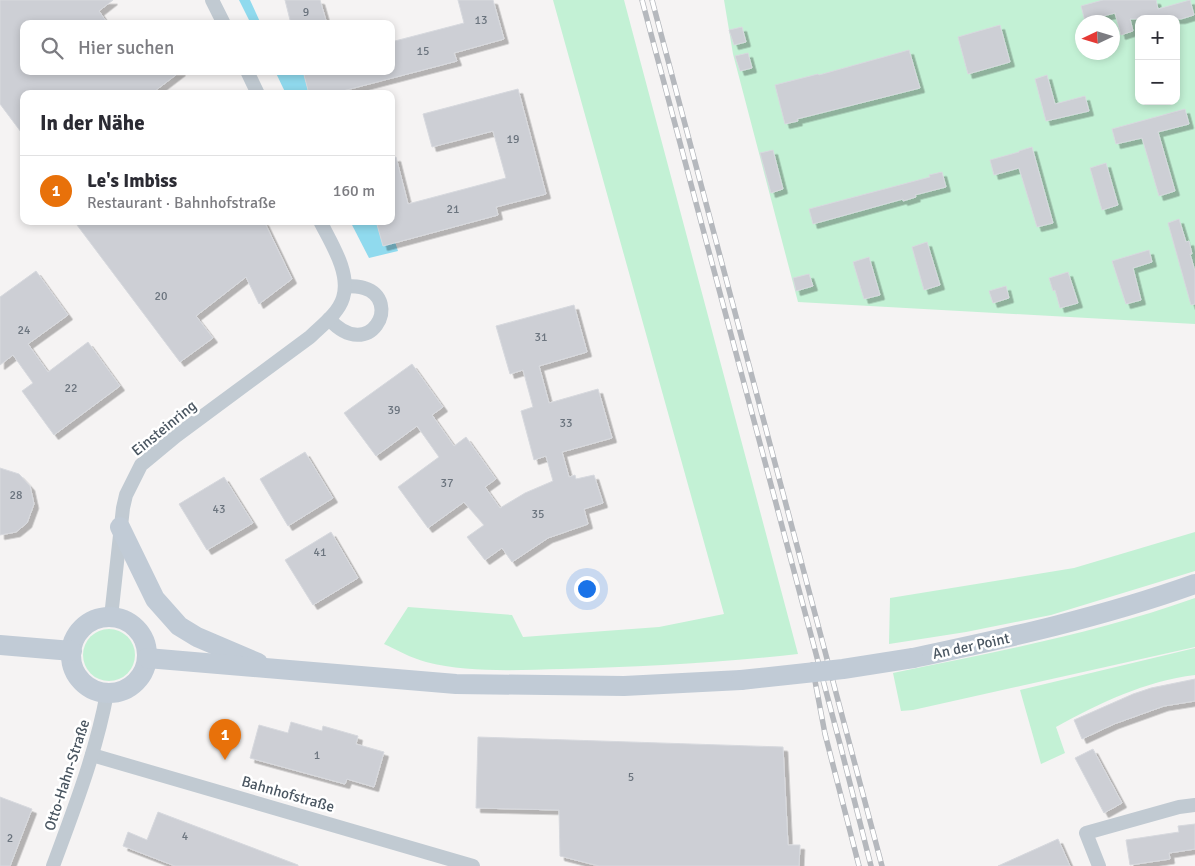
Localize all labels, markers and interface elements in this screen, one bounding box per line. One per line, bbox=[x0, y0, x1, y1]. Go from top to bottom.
house number: 9 bbox=[303, 5, 309, 20]
house number: 13 bbox=[475, 13, 487, 28]
north arrow bbox=[1075, 15, 1120, 60]
map controls bbox=[1135, 15, 1180, 105]
button: + bbox=[1135, 15, 1180, 60]
search box bbox=[20, 20, 395, 75]
icon: search bbox=[38, 34, 66, 62]
text: Hier suchen bbox=[78, 36, 174, 60]
house number: 15 bbox=[417, 44, 429, 59]
button: − bbox=[1135, 60, 1180, 105]
text: In der Nähe bbox=[40, 110, 145, 136]
house number: 19 bbox=[507, 132, 519, 147]
text: Le's Imbiss bbox=[87, 169, 177, 193]
text: 1 bbox=[52, 181, 60, 201]
text: 160 m bbox=[333, 181, 375, 201]
text: Restaurant · Bahnhofstraße bbox=[87, 193, 276, 213]
house number: 21 bbox=[447, 202, 459, 217]
house number: 20 bbox=[155, 289, 167, 304]
house number: 24 bbox=[18, 323, 31, 338]
house number: 31 bbox=[535, 330, 547, 345]
house number: 22 bbox=[65, 381, 77, 396]
street label: Einsteinring bbox=[128, 396, 200, 460]
house number: 39 bbox=[388, 403, 400, 418]
house number: 33 bbox=[560, 416, 572, 431]
house number: 37 bbox=[441, 476, 453, 491]
house number: 28 bbox=[10, 488, 22, 503]
house number: 43 bbox=[213, 502, 225, 517]
house number: 35 bbox=[532, 507, 544, 522]
house number: 41 bbox=[314, 545, 326, 560]
your location bbox=[574, 576, 600, 602]
street label: An der Point bbox=[931, 629, 1011, 663]
street label: Otto-Hahn-Straße bbox=[40, 717, 94, 833]
pin: 1 bbox=[209, 719, 241, 760]
house number: 1 bbox=[314, 748, 320, 763]
house number: 5 bbox=[628, 770, 634, 785]
street label: Bahnhofstraße bbox=[240, 772, 336, 816]
house number: 4 bbox=[182, 829, 189, 844]
house number: 2 bbox=[7, 831, 13, 846]

